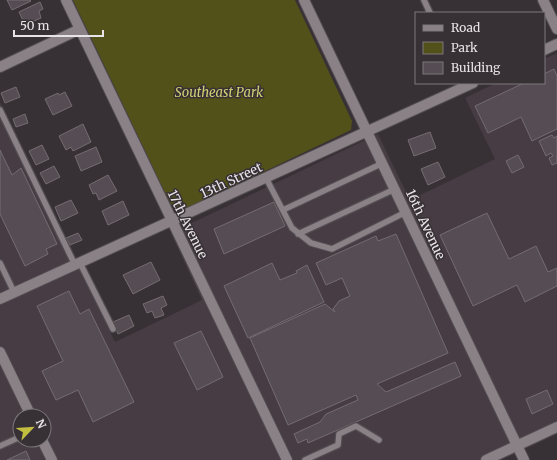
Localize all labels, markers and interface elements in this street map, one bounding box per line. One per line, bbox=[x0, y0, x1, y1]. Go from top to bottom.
scale bar bbox=[14, 12, 103, 38]
legend bbox=[415, 12, 545, 84]
text: 50 m bbox=[20, 18, 49, 33]
text: Road bbox=[451, 20, 480, 35]
text: Park bbox=[451, 40, 478, 55]
text: Building bbox=[451, 60, 501, 75]
park label: Southeast Park bbox=[175, 84, 263, 101]
street label: 13th Street bbox=[197, 159, 265, 202]
street label: 16th Avenue bbox=[402, 186, 449, 262]
street label: 17th Avenue bbox=[164, 187, 212, 262]
north arrow bbox=[12, 408, 52, 448]
text: N bbox=[33, 417, 49, 431]

